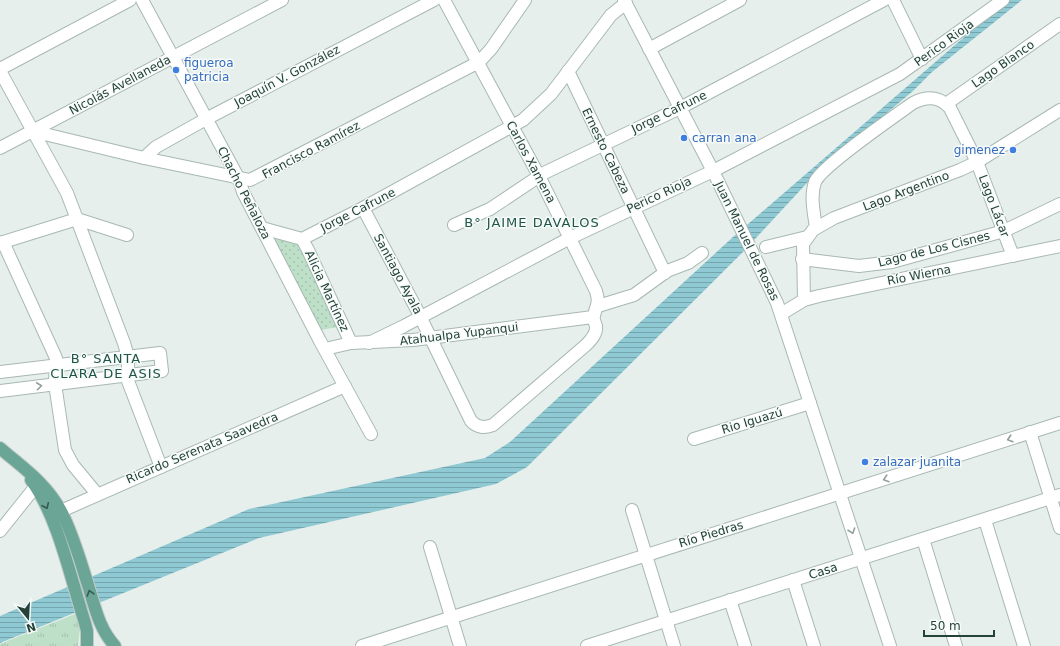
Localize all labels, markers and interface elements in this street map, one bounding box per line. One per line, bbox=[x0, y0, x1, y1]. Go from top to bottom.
street label: Perico Rioja bbox=[912, 17, 976, 69]
street label: Lago Blanco bbox=[969, 37, 1037, 91]
street label: Joaquín V. González bbox=[231, 42, 342, 110]
street label: Nicolás Avellaneda bbox=[67, 52, 173, 118]
place label: figueroa patricia bbox=[184, 56, 234, 84]
marker: figueroa patricia bbox=[171, 65, 181, 75]
street label: Jorge Cafrune bbox=[628, 88, 709, 137]
street label: Ernesto Cabeza bbox=[579, 106, 633, 196]
street label: Francisco Ramírez bbox=[260, 118, 362, 182]
street label: Carlos Xamena bbox=[503, 119, 559, 205]
place label: carran ana bbox=[692, 131, 757, 145]
marker: carran ana bbox=[679, 133, 689, 143]
place label: gimenez bbox=[954, 143, 1005, 157]
street label: Chacho Peñaloza bbox=[215, 144, 273, 242]
marker: gimenez bbox=[1008, 145, 1018, 155]
street label: Lago Argentino bbox=[861, 168, 951, 214]
street label: Lago Lácar bbox=[976, 173, 1012, 239]
street label: Perico Rioja bbox=[624, 174, 694, 216]
street label: Juan Manuel de Rosas bbox=[712, 178, 782, 303]
street label: Jorge Cafrune bbox=[317, 185, 398, 235]
district label: B° JAIME DAVALOS bbox=[464, 215, 600, 230]
street label: Lago de Los Cisnes bbox=[877, 228, 991, 270]
street label: Santiago Ayala bbox=[371, 231, 425, 317]
street label: Alicia Martínez bbox=[302, 248, 352, 334]
street label: Río Wierna bbox=[886, 262, 952, 288]
street label: Atahualpa Yupanqui bbox=[399, 320, 519, 348]
district label: B° SANTA CLARA DE ASIS bbox=[50, 351, 162, 381]
one-way arrow bbox=[36, 382, 42, 391]
street label: Rio Iguazú bbox=[720, 405, 784, 437]
street label: Ricardo Serenata Saavedra bbox=[124, 410, 280, 486]
one-way arrow bbox=[1006, 434, 1013, 443]
place label: zalazar juanita bbox=[873, 455, 961, 469]
marker: zalazar juanita bbox=[860, 457, 870, 467]
one-way arrow bbox=[882, 474, 889, 483]
one-way arrow bbox=[41, 502, 49, 509]
street label: Río Piedras bbox=[677, 518, 745, 550]
one-way arrow bbox=[847, 527, 855, 534]
street label: Casa bbox=[807, 560, 839, 582]
one-way arrow bbox=[86, 589, 95, 596]
north arrow bbox=[8, 598, 48, 638]
scale bar bbox=[924, 612, 994, 638]
text: N bbox=[25, 619, 37, 635]
text: 50 m bbox=[930, 619, 961, 633]

